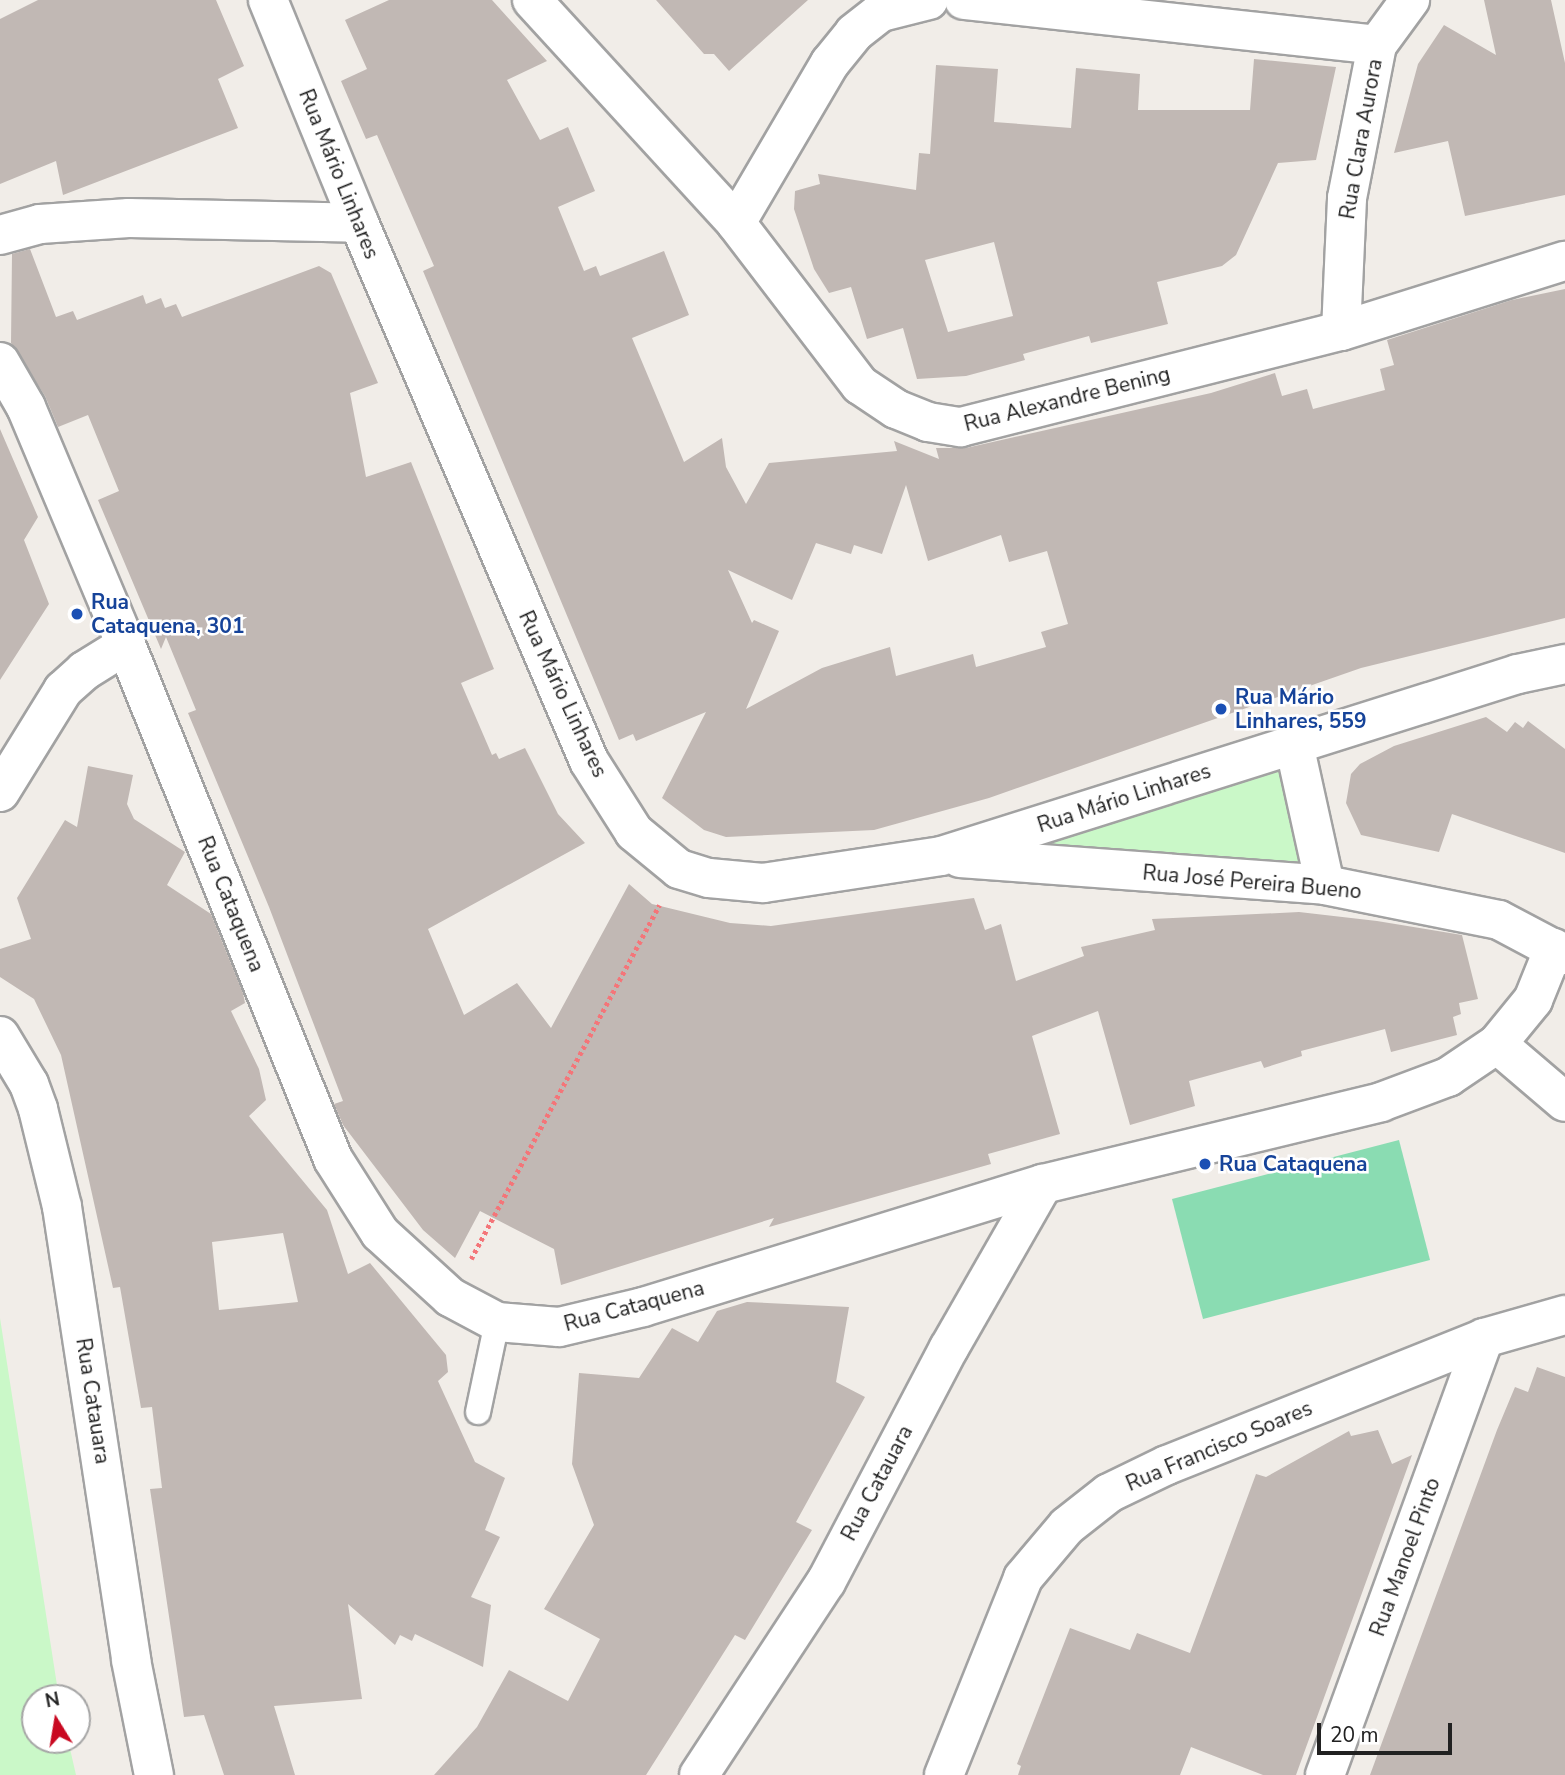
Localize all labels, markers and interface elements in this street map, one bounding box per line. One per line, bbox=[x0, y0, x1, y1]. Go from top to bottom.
street label: Rua Clara Aurora bbox=[1334, 57, 1388, 221]
street label: Rua Mário Linhares bbox=[293, 85, 385, 263]
street label: Rua Alexandre Bening bbox=[961, 361, 1173, 437]
place label: Rua Cataquena, 301 bbox=[91, 589, 245, 639]
marker: Rua Cataquena, 301 bbox=[69, 606, 85, 622]
street label: Rua Mário Linhares bbox=[513, 607, 613, 781]
place label: Rua Mário Linhares, 559 bbox=[1235, 684, 1366, 734]
marker: Rua Mário Linhares, 559 bbox=[1213, 701, 1229, 717]
street label: Rua Mário Linhares bbox=[1034, 758, 1214, 838]
street label: Rua Cataquena bbox=[192, 833, 270, 975]
street label: Rua José Pereira Bueno bbox=[1142, 860, 1362, 904]
place label: Rua Cataquena bbox=[1219, 1151, 1368, 1177]
marker: Rua Cataquena bbox=[1197, 1156, 1213, 1172]
street label: Rua Cataquena bbox=[561, 1275, 707, 1337]
street label: Rua Catauara bbox=[71, 1336, 115, 1466]
street label: Rua Francisco Soares bbox=[1122, 1395, 1316, 1497]
street label: Rua Catauara bbox=[836, 1421, 918, 1545]
street label: Rua Manoel Pinto bbox=[1365, 1474, 1445, 1640]
north arrow bbox=[21, 1684, 91, 1754]
text: N bbox=[43, 1686, 62, 1714]
scale bar bbox=[1320, 1708, 1455, 1752]
text: 20 m bbox=[1330, 1721, 1379, 1749]

